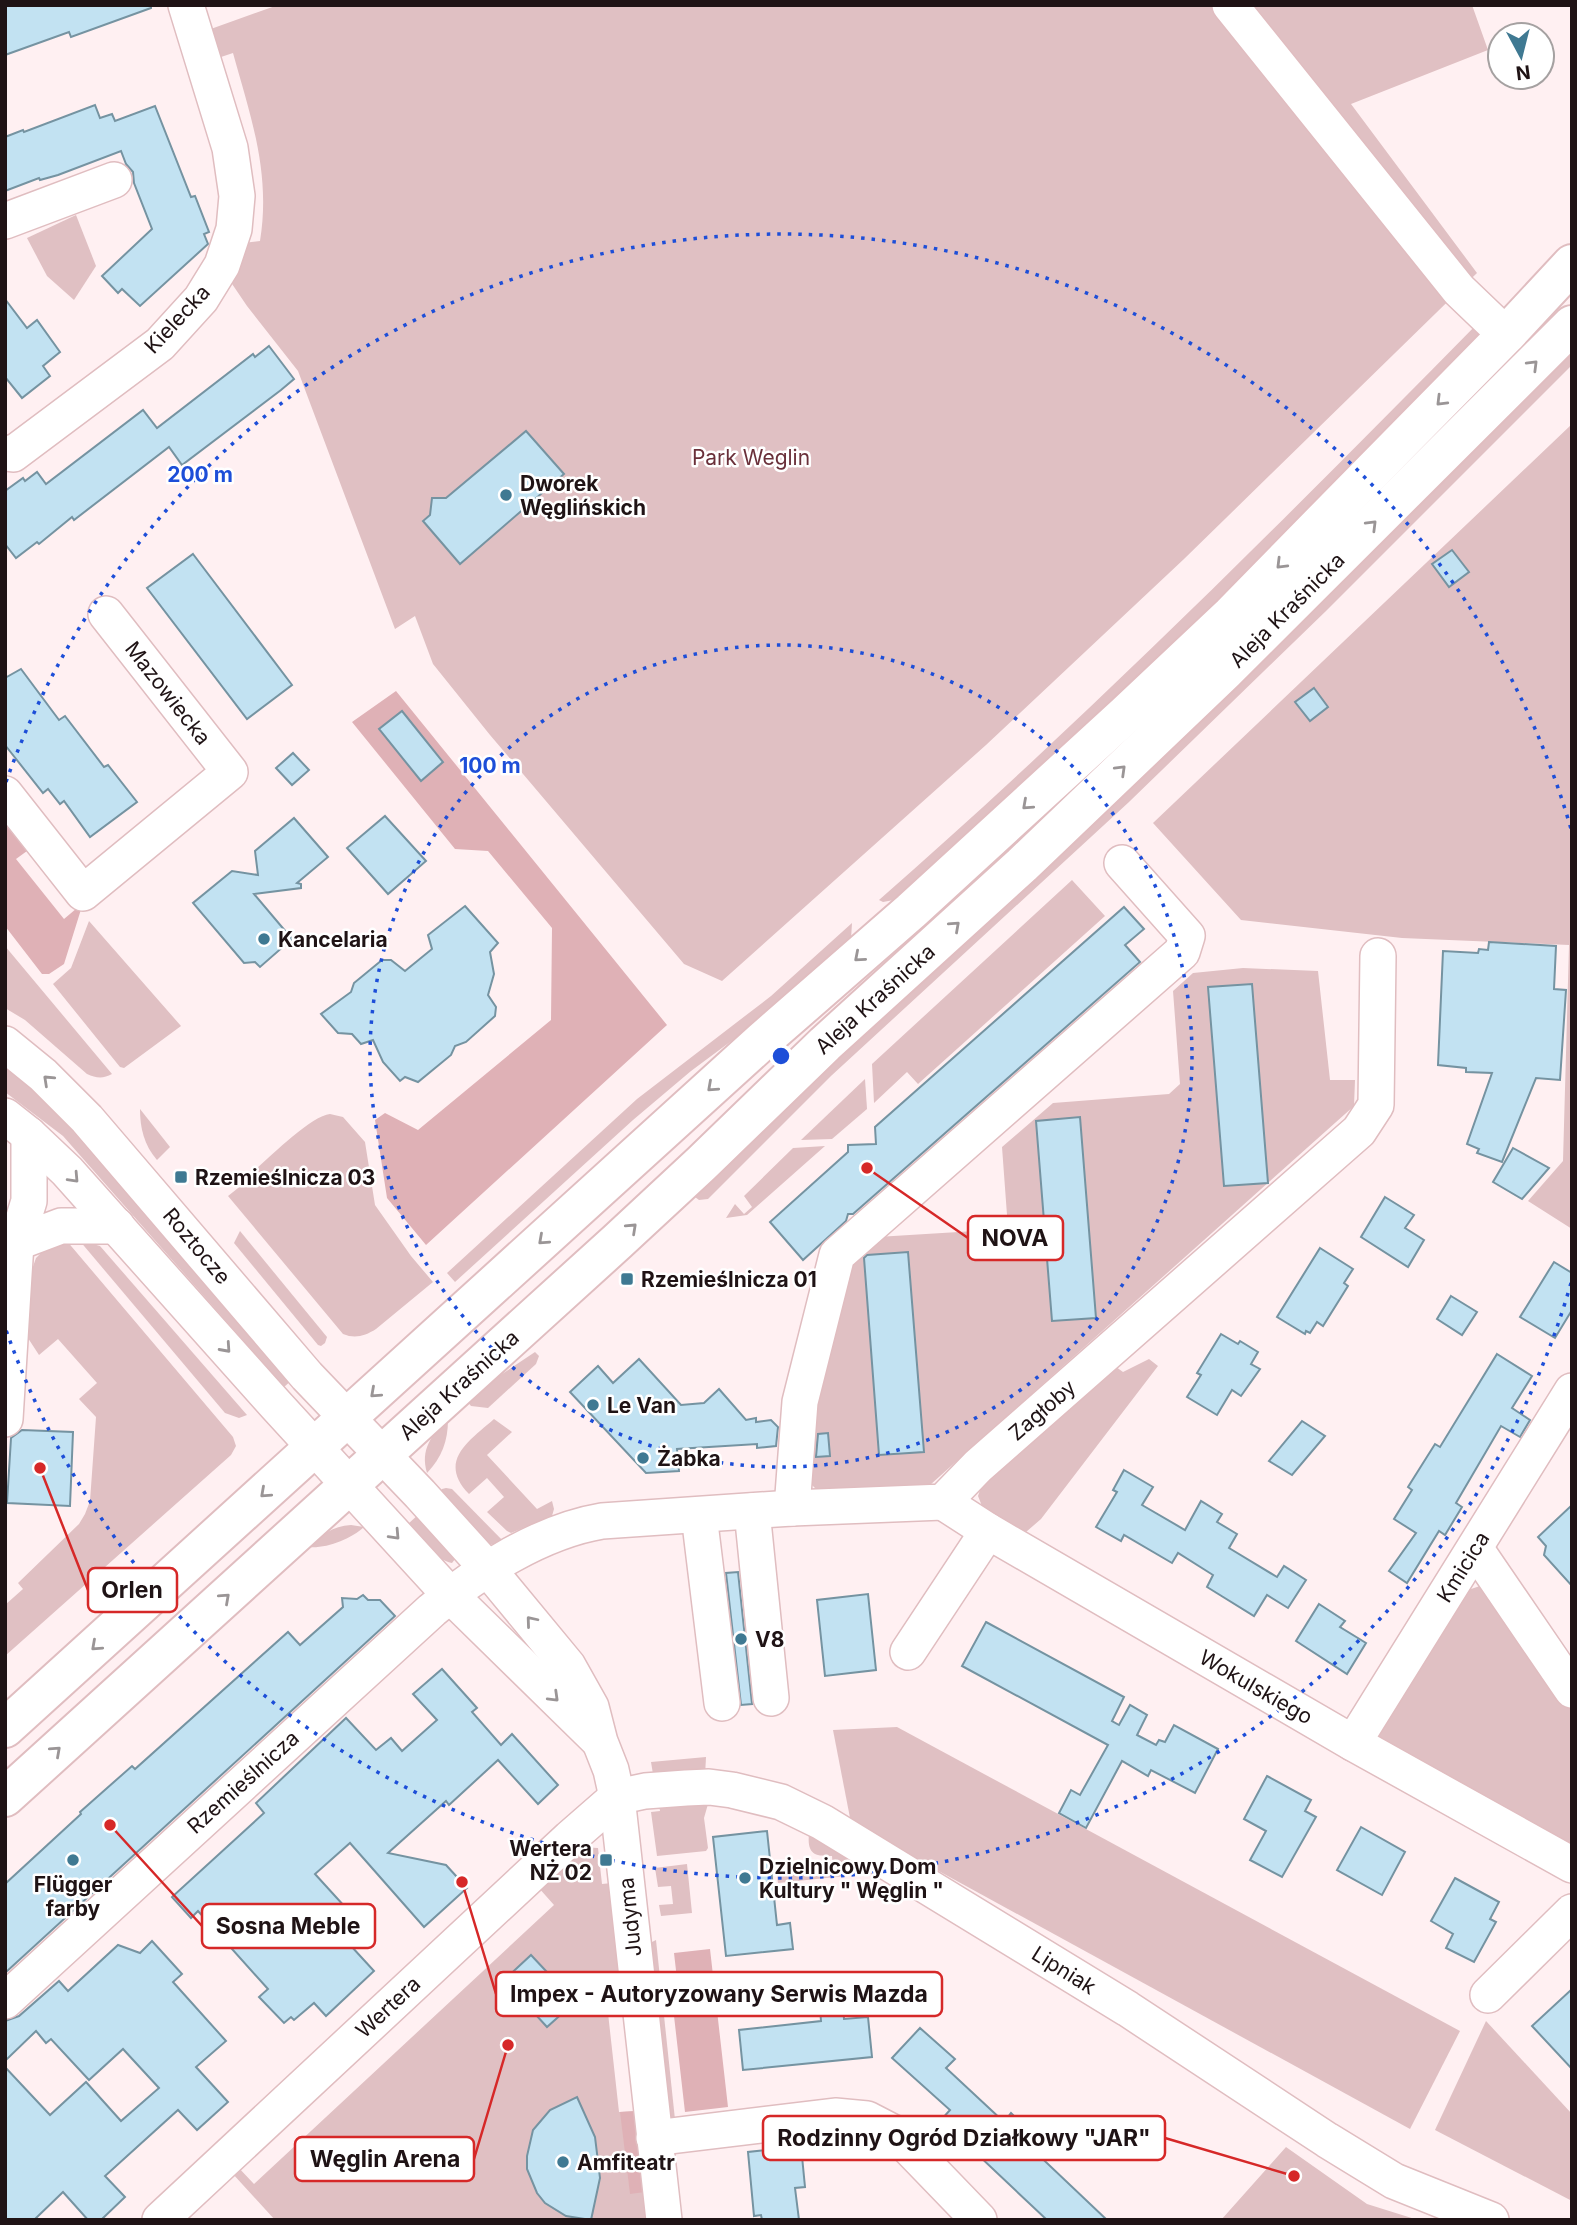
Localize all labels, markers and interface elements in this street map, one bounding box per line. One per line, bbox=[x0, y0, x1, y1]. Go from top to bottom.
north arrow bbox=[1486, 21, 1556, 91]
text: N bbox=[1514, 60, 1532, 85]
street label: Kielecka bbox=[139, 280, 215, 358]
one-way arrow bbox=[1524, 360, 1537, 373]
one-way arrow bbox=[1436, 393, 1449, 406]
park label: Park Weglin bbox=[692, 445, 810, 470]
text: 200 m bbox=[167, 462, 233, 487]
place label: Dworek Węglińskich bbox=[520, 471, 646, 520]
marker: Dworek Węglińskich bbox=[498, 487, 514, 503]
one-way arrow bbox=[1363, 521, 1376, 534]
street label: Aleja Kraśnicka bbox=[1224, 547, 1350, 673]
one-way arrow bbox=[1276, 555, 1289, 568]
street label: Mazowiecka bbox=[120, 636, 216, 750]
text: 100 m bbox=[459, 753, 521, 778]
one-way arrow bbox=[1113, 766, 1126, 779]
one-way arrow bbox=[1022, 796, 1035, 809]
one-way arrow bbox=[947, 921, 960, 934]
place label: Kancelaria bbox=[278, 927, 388, 952]
marker: Kancelaria bbox=[256, 931, 272, 947]
street label: Aleja Kraśnicka bbox=[810, 939, 940, 1059]
one-way arrow bbox=[854, 949, 867, 961]
centre of rings bbox=[769, 1044, 793, 1068]
one-way arrow bbox=[43, 1076, 56, 1088]
one-way arrow bbox=[707, 1079, 720, 1091]
place label: Rzemieślnicza 03 bbox=[195, 1165, 375, 1190]
marker: Rzemieślnicza 03 bbox=[173, 1169, 189, 1185]
one-way arrow bbox=[65, 1170, 78, 1183]
street label: Roztocze bbox=[158, 1203, 236, 1289]
callout: NOVA bbox=[968, 1216, 1063, 1260]
one-way arrow bbox=[624, 1224, 637, 1236]
text: NOVA bbox=[982, 1224, 1048, 1252]
one-way arrow bbox=[538, 1232, 551, 1244]
place label: Rzemieślnicza 01 bbox=[641, 1267, 817, 1292]
marker: Rzemieślnicza 01 bbox=[619, 1271, 635, 1287]
street label: Aleja Kraśnicka bbox=[394, 1325, 524, 1445]
one-way arrow bbox=[218, 1339, 230, 1352]
street label: Zagłoby bbox=[1004, 1374, 1080, 1446]
one-way arrow bbox=[370, 1385, 383, 1397]
place label: Le Van bbox=[607, 1393, 676, 1418]
marker: Le Van bbox=[585, 1397, 601, 1413]
place label: Żabka bbox=[657, 1445, 721, 1471]
marker: Żabka bbox=[635, 1450, 651, 1466]
one-way arrow bbox=[260, 1485, 273, 1497]
one-way arrow bbox=[387, 1527, 399, 1540]
street label: Kmicica bbox=[1432, 1527, 1494, 1607]
callout: Orlen bbox=[88, 1568, 177, 1612]
text: Orlen bbox=[101, 1576, 163, 1604]
one-way arrow bbox=[216, 1594, 229, 1607]
one-way arrow bbox=[527, 1617, 539, 1630]
place label: V8 bbox=[755, 1627, 784, 1652]
marker: V8 bbox=[733, 1631, 749, 1647]
one-way arrow bbox=[91, 1638, 104, 1650]
street label: Wokulskiego bbox=[1195, 1645, 1317, 1729]
one-way arrow bbox=[546, 1689, 559, 1702]
street label: Rzemieślnicza bbox=[182, 1725, 304, 1839]
one-way arrow bbox=[48, 1747, 61, 1759]
place label: Wertera NŻ 02 bbox=[509, 1836, 592, 1885]
marker: Flügger farby bbox=[65, 1852, 81, 1868]
marker: Wertera NŻ 02 bbox=[598, 1852, 614, 1868]
place label: Dzielnicowy Dom Kultury " Węglin " bbox=[759, 1854, 944, 1903]
marker: Dzielnicowy Dom Kultury " Węglin " bbox=[737, 1870, 753, 1886]
place label: Flügger farby bbox=[34, 1872, 113, 1921]
street label: Judyma bbox=[613, 1876, 647, 1958]
callout: Sosna Meble bbox=[202, 1904, 375, 1948]
text: Sosna Meble bbox=[216, 1912, 360, 1940]
street label: Lipniak bbox=[1027, 1941, 1101, 2000]
street label: Wertera bbox=[351, 1971, 425, 2043]
callout: Impex - Autoryzowany Serwis Mazda bbox=[496, 1972, 942, 2016]
text: Impex - Autoryzowany Serwis Mazda bbox=[510, 1980, 928, 2008]
callout: Rodzinny Ogród Działkowy "JAR" bbox=[763, 2116, 1165, 2160]
text: Rodzinny Ogród Działkowy "JAR" bbox=[777, 2124, 1151, 2152]
callout: Węglin Arena bbox=[295, 2137, 474, 2181]
text: Węglin Arena bbox=[310, 2145, 460, 2173]
place label: Amfiteatr bbox=[577, 2150, 675, 2175]
marker: Amfiteatr bbox=[555, 2154, 571, 2170]

